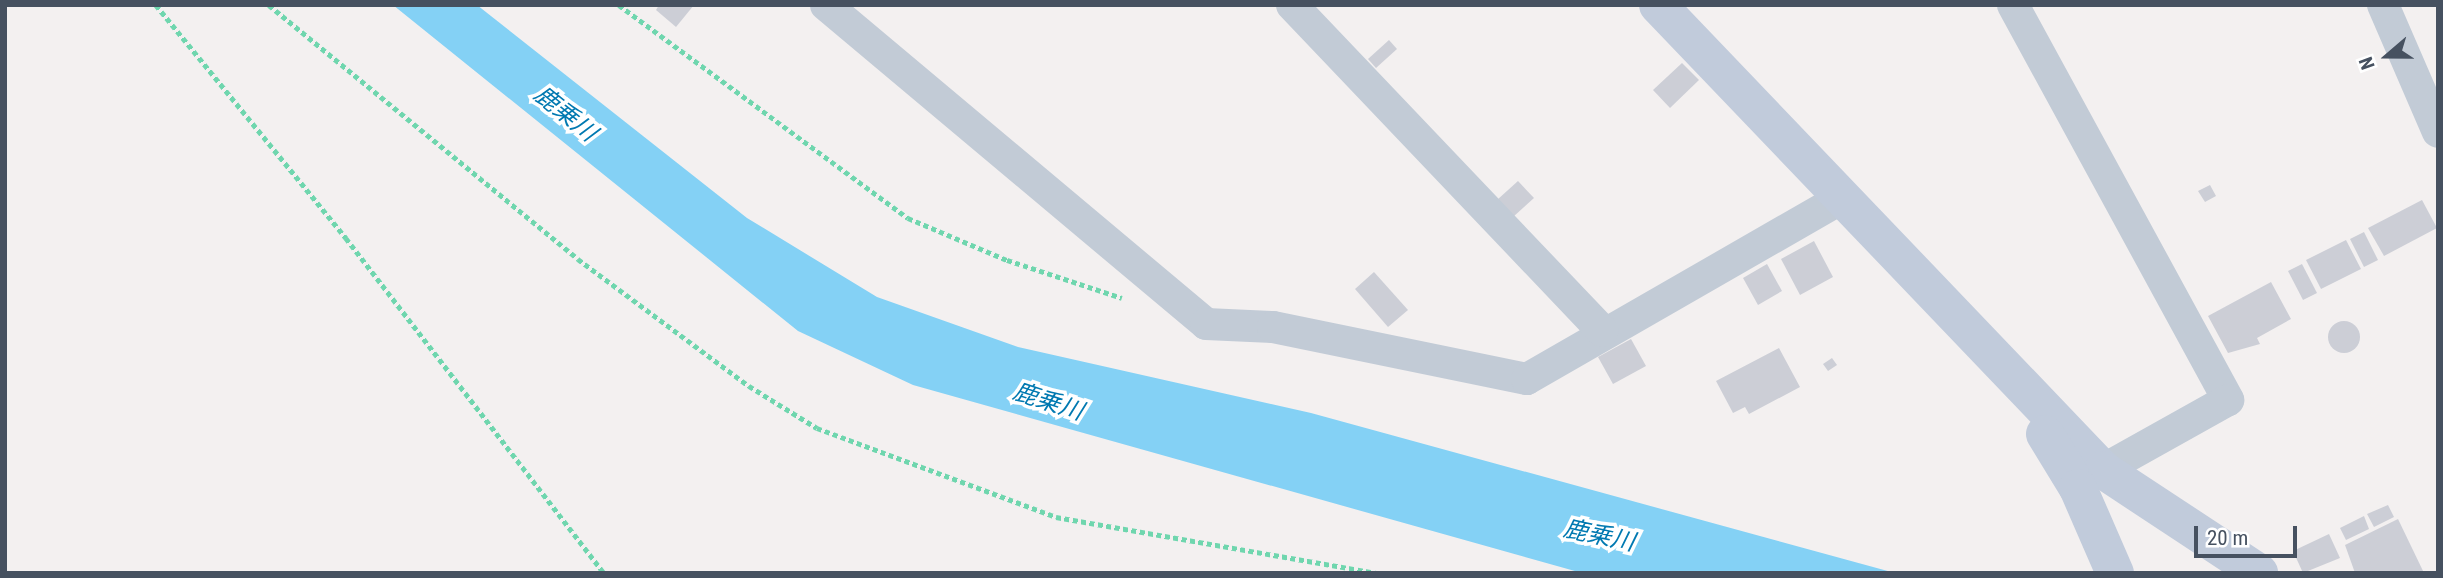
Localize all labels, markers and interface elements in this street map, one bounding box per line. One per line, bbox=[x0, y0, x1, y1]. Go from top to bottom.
north arrow bbox=[2352, 21, 2422, 91]
text: N bbox=[2354, 54, 2380, 73]
water label: 鹿乗川 bbox=[528, 80, 602, 148]
water label: 鹿乗川 bbox=[1009, 377, 1087, 427]
scale bar bbox=[2198, 512, 2301, 556]
water label: 鹿乗川 bbox=[1561, 514, 1637, 558]
text: 20 m bbox=[2207, 526, 2248, 550]

